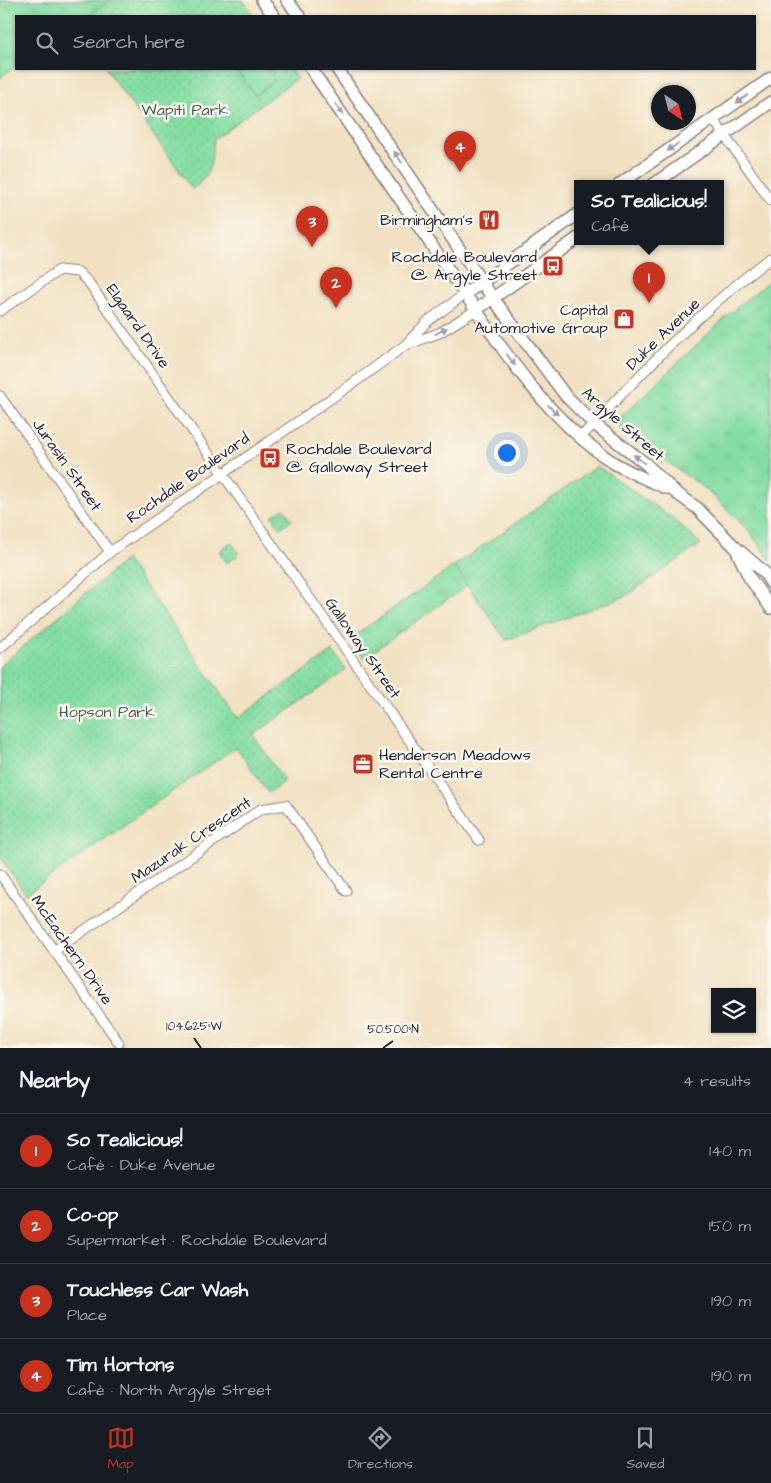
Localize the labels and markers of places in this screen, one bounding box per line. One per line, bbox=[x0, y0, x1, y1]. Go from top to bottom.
pin: 4 bbox=[444, 131, 476, 172]
pin: 3 bbox=[296, 206, 328, 247]
restaurant icon: Birmingham's bbox=[477, 208, 501, 232]
place label: Birmingham's bbox=[380, 209, 473, 232]
place label: Rochdale Boulevard @ Argyle Street bbox=[391, 246, 538, 287]
bus stop icon: Rochdale Boulevard @ Argyle Street bbox=[541, 254, 565, 278]
pin: 1 bbox=[633, 262, 665, 303]
pin: 2 bbox=[320, 267, 352, 308]
place label: Capital Automotive Group bbox=[475, 299, 608, 339]
shop icon: Capital Automotive Group bbox=[612, 307, 636, 331]
place label: Rochdale Boulevard @ Galloway Street bbox=[286, 438, 432, 479]
bus stop icon: Rochdale Boulevard @ Galloway Street bbox=[258, 446, 282, 470]
place label: Henderson Meadows Rental Centre bbox=[379, 744, 531, 784]
office icon: Henderson Meadows Rental Centre bbox=[351, 752, 375, 776]

